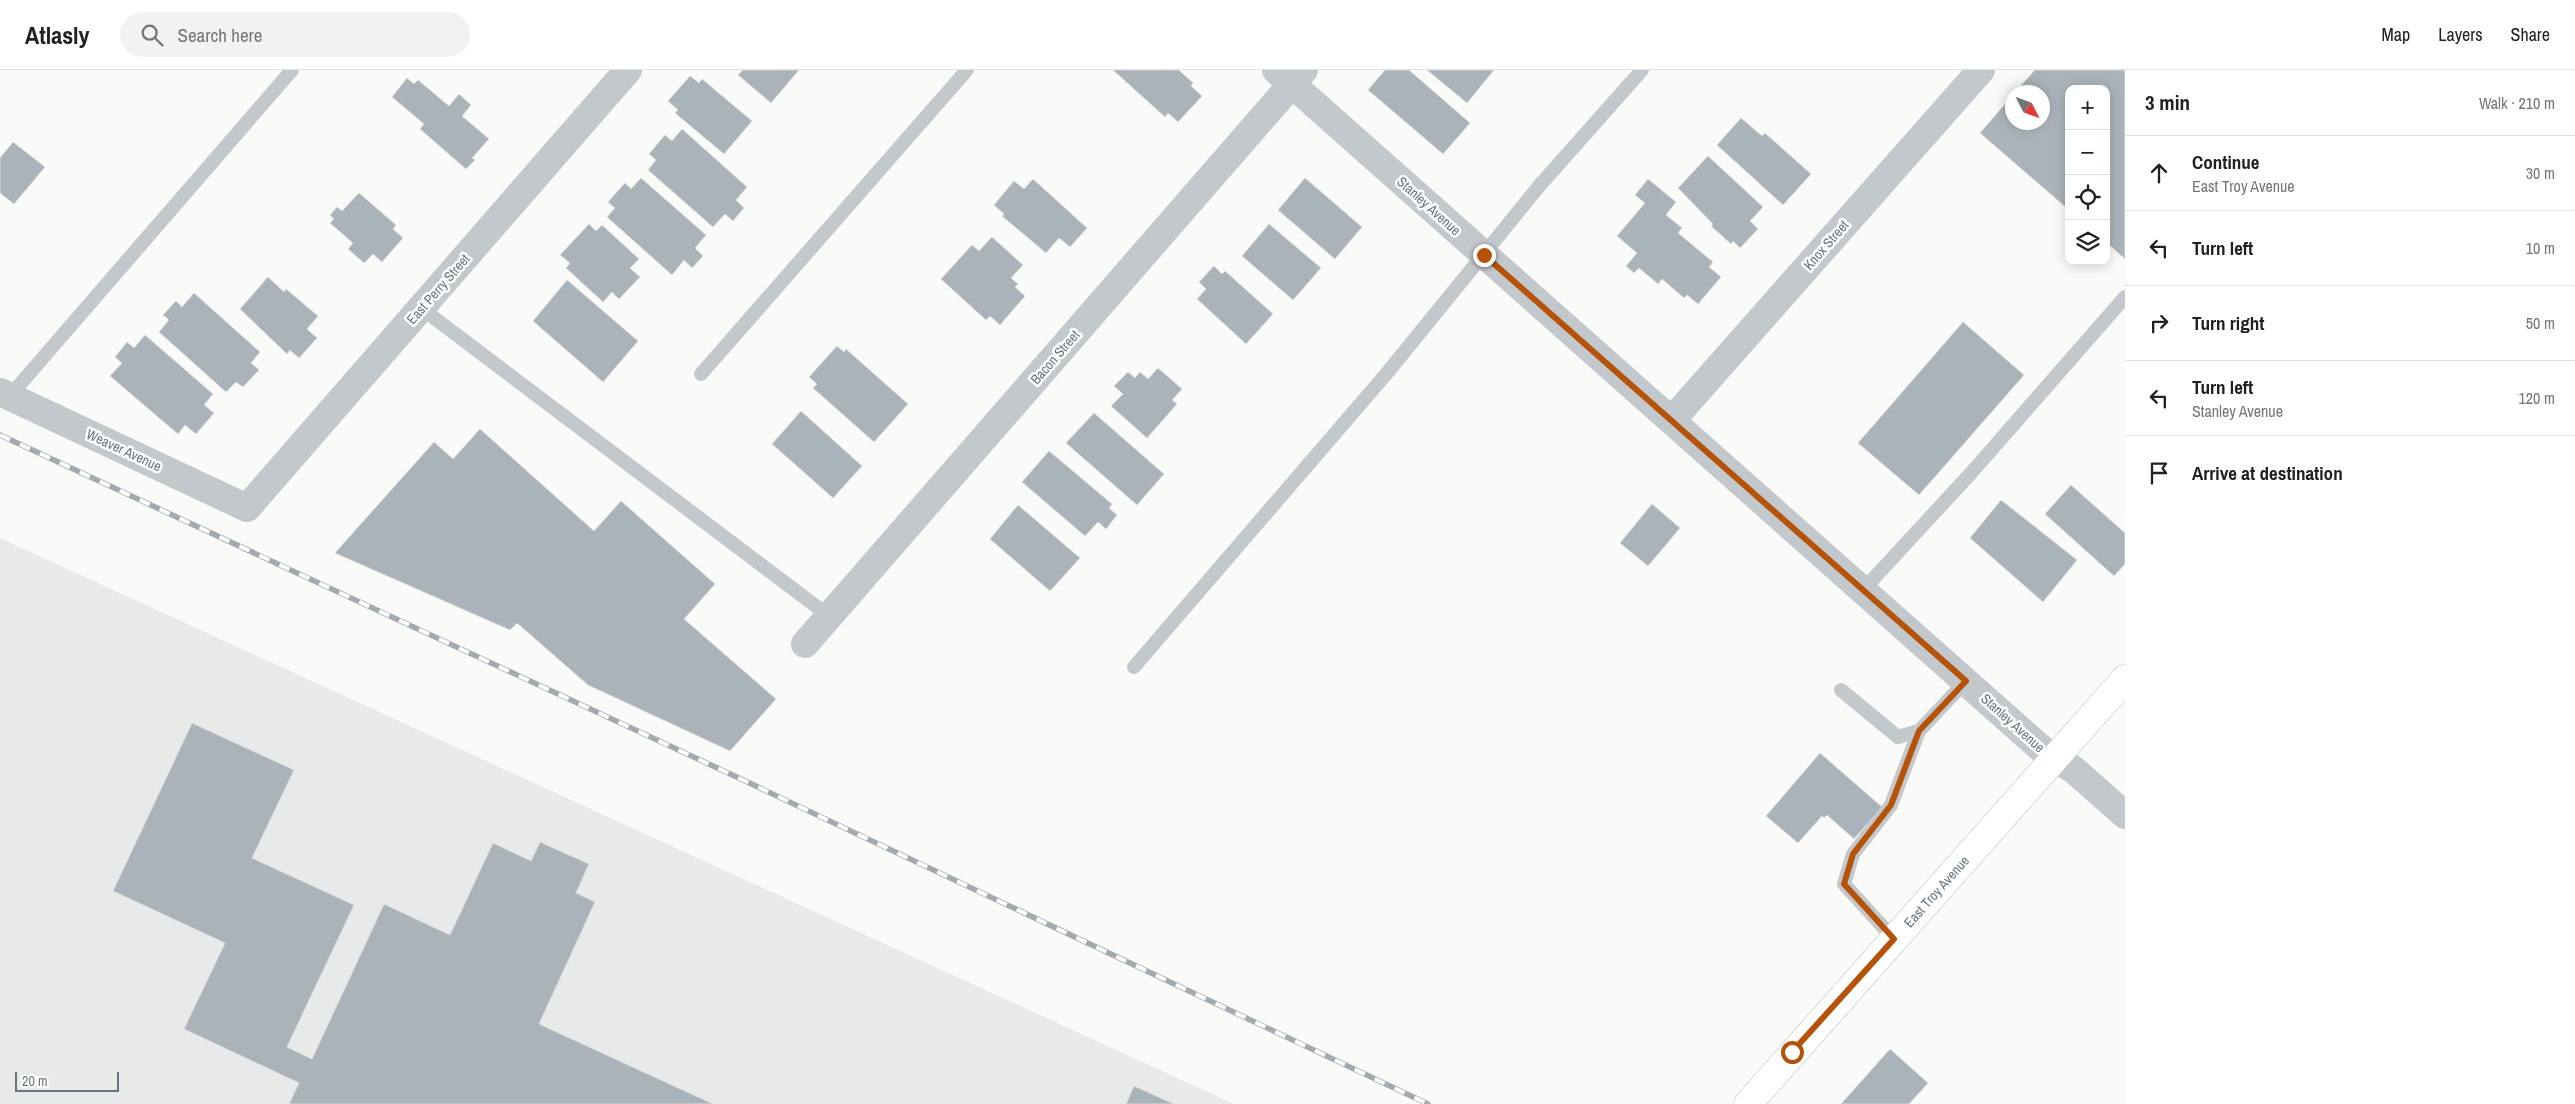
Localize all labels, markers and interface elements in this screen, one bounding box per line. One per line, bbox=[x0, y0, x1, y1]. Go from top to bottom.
search box bbox=[120, 12, 470, 57]
text: Atlasly bbox=[25, 19, 90, 51]
icon: search bbox=[138, 21, 166, 49]
text: Search here bbox=[178, 22, 262, 48]
text: Map bbox=[2382, 22, 2410, 47]
text: Layers bbox=[2438, 22, 2483, 47]
text: Share bbox=[2511, 22, 2550, 47]
north arrow bbox=[2005, 85, 2050, 130]
map controls bbox=[2065, 85, 2110, 265]
button: + bbox=[2065, 85, 2110, 130]
text: 3 min bbox=[2145, 88, 2190, 117]
text: Walk · 210 m bbox=[2479, 92, 2555, 114]
button: − bbox=[2065, 130, 2110, 175]
text: Continue bbox=[2192, 149, 2260, 175]
icon: ahead bbox=[2145, 159, 2173, 187]
text: 30 m bbox=[2526, 162, 2555, 184]
street label: Stanley Avenue bbox=[1393, 173, 1465, 239]
button: locate bbox=[2065, 175, 2110, 220]
text: East Troy Avenue bbox=[2192, 175, 2295, 197]
street label: Knox Street bbox=[1800, 216, 1852, 274]
button: layers bbox=[2065, 220, 2110, 265]
icon: left bbox=[2145, 234, 2173, 262]
text: Turn left bbox=[2192, 235, 2253, 261]
text: 10 m bbox=[2526, 237, 2555, 259]
route end bbox=[1473, 244, 1496, 267]
street label: East Perry Street bbox=[403, 250, 473, 328]
icon: right bbox=[2145, 309, 2173, 337]
text: Turn right bbox=[2192, 310, 2264, 336]
text: 50 m bbox=[2526, 312, 2555, 334]
street label: Bacon Street bbox=[1026, 326, 1084, 388]
text: Turn left bbox=[2192, 374, 2253, 400]
icon: left bbox=[2145, 384, 2173, 412]
text: 120 m bbox=[2519, 387, 2555, 409]
text: Stanley Avenue bbox=[2192, 400, 2283, 422]
street label: Weaver Avenue bbox=[84, 425, 164, 475]
icon: arrive bbox=[2145, 459, 2173, 487]
text: Arrive at destination bbox=[2192, 460, 2343, 486]
street label: Stanley Avenue bbox=[1977, 690, 2049, 756]
street label: East Troy Avenue bbox=[1900, 852, 1973, 931]
route start bbox=[1781, 1041, 1804, 1064]
scale bar bbox=[15, 1069, 119, 1092]
text: 20 m bbox=[22, 1072, 48, 1090]

